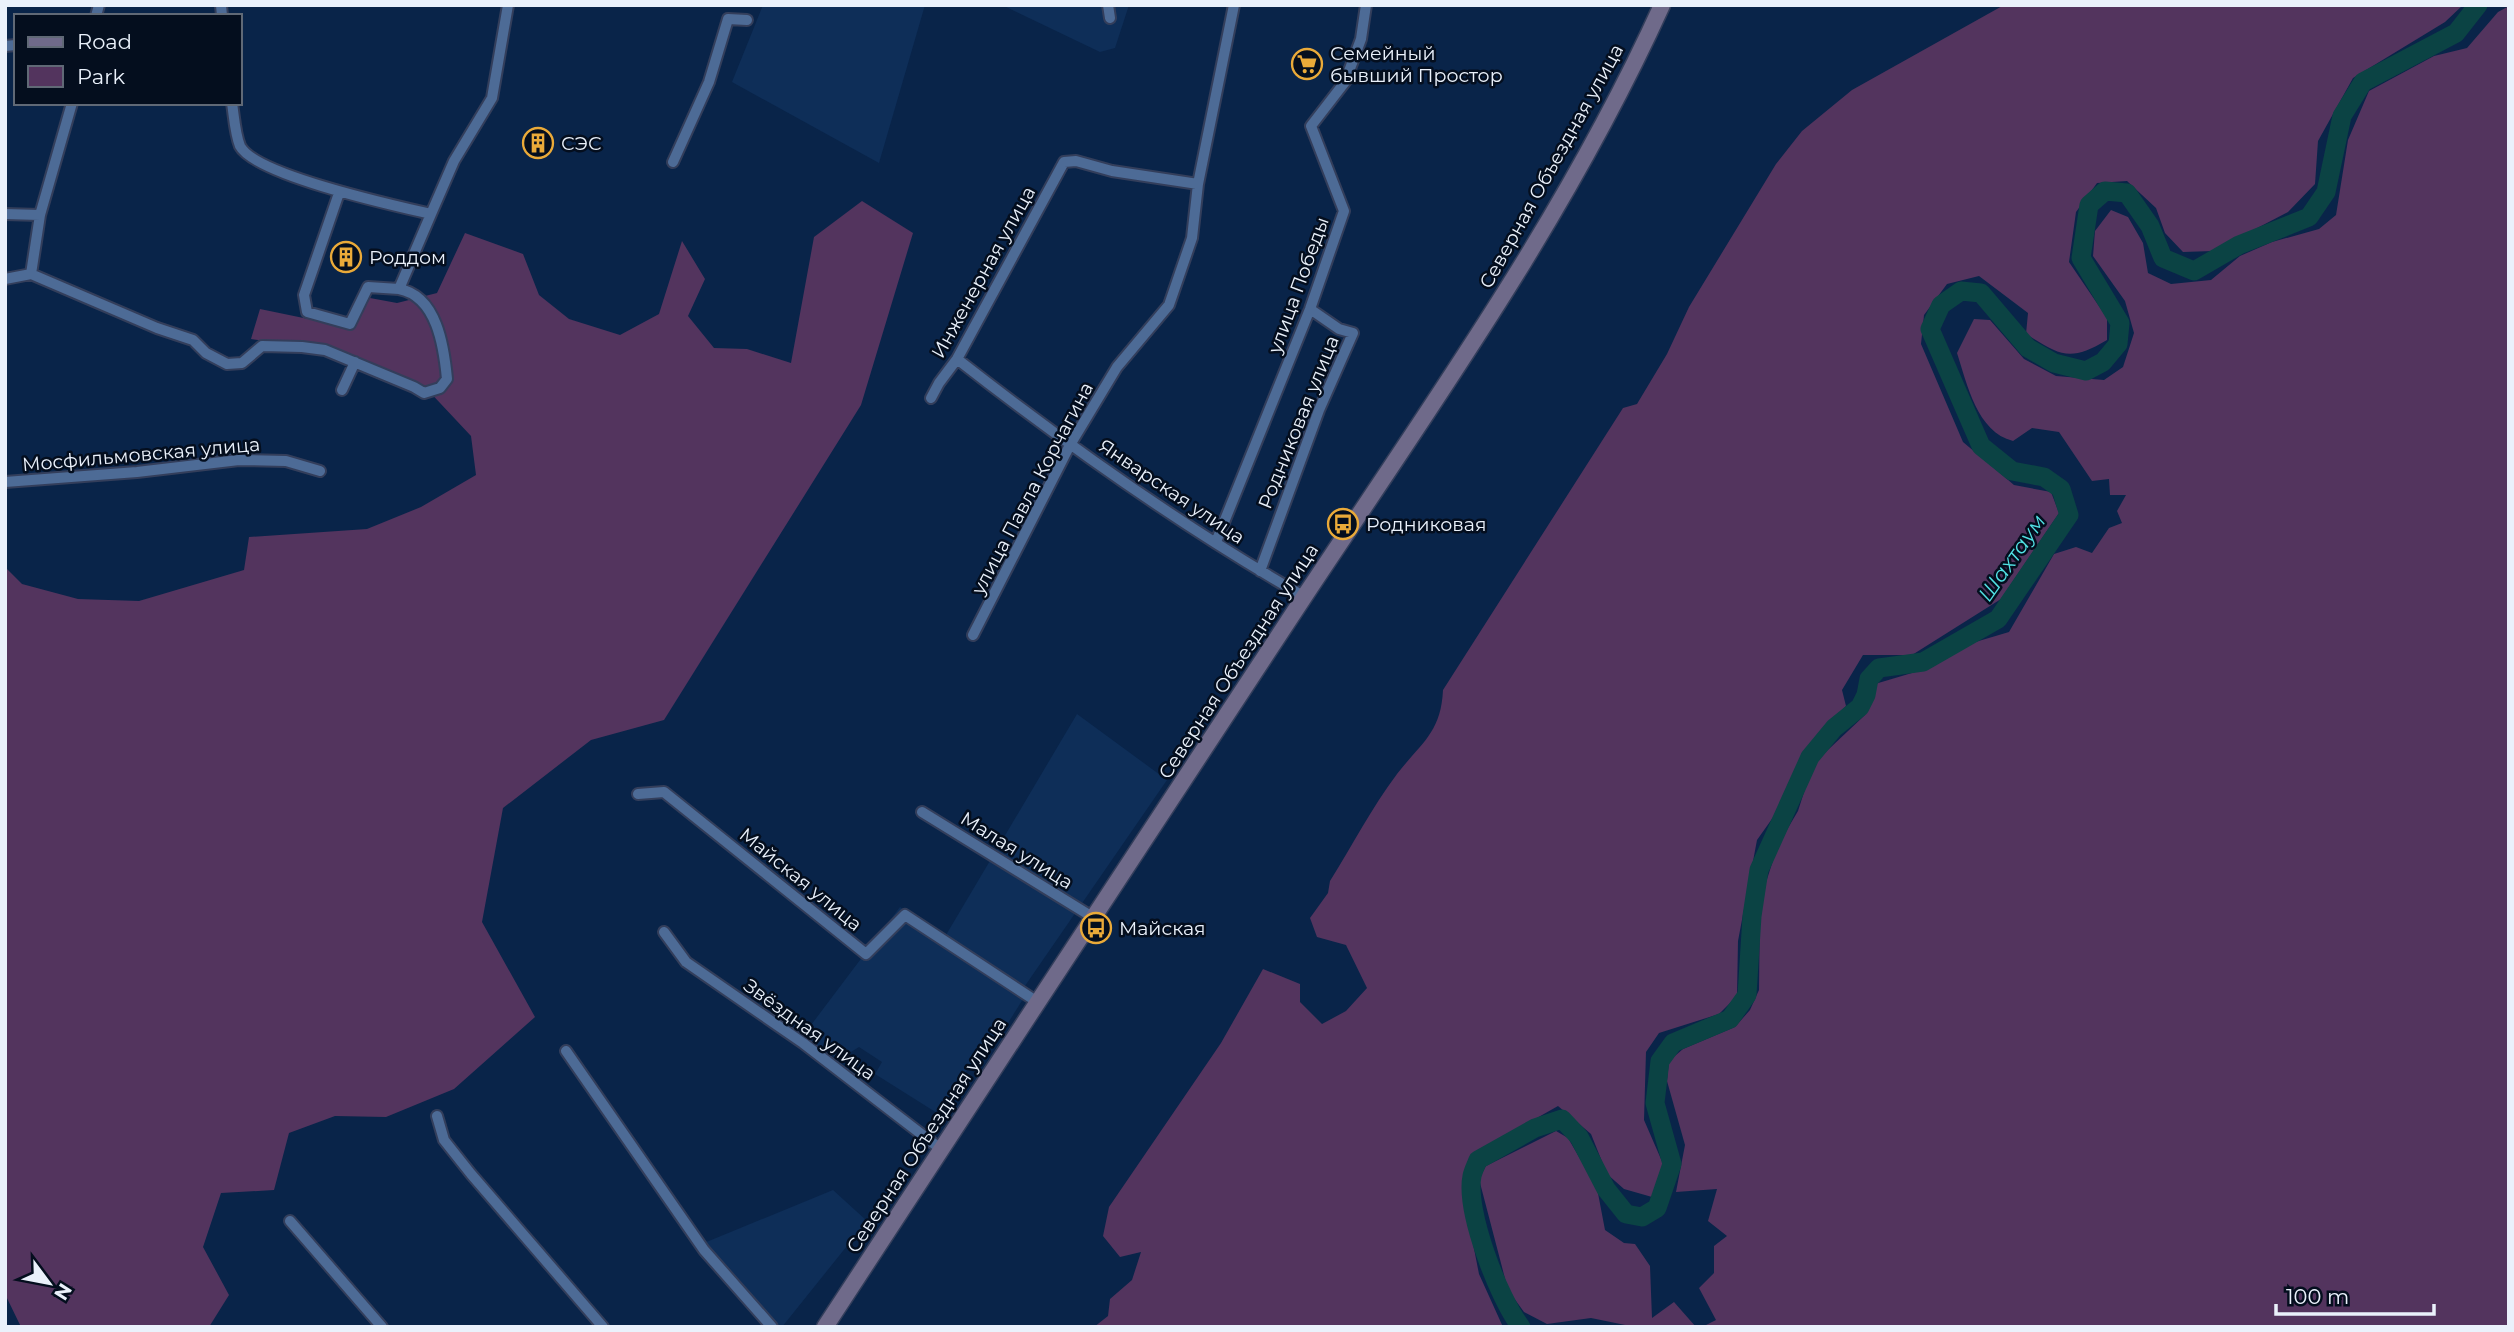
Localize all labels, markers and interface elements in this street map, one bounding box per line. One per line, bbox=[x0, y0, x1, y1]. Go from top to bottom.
legend bbox=[14, 14, 242, 105]
text: Road bbox=[77, 29, 132, 54]
street label: Северная Объездная улица bbox=[1475, 40, 1628, 292]
place label: Семейный бывший Простор bbox=[1330, 42, 1503, 87]
supermarket icon: Семейный бывший Простор bbox=[1290, 47, 1324, 81]
text: Park bbox=[77, 64, 125, 89]
building icon: СЭС bbox=[521, 126, 555, 160]
place label: СЭС bbox=[561, 132, 602, 155]
street label: Инженерная улица bbox=[927, 182, 1040, 362]
street label: улица Победы bbox=[1263, 214, 1334, 357]
building icon: Роддом bbox=[329, 240, 363, 274]
place label: Роддом bbox=[369, 246, 446, 269]
street label: Родниковая улица bbox=[1253, 332, 1344, 512]
street label: улица Павла Корчагина bbox=[966, 378, 1098, 599]
street label: Мосфильмовская улица bbox=[21, 433, 261, 476]
street label: Январская улица bbox=[1094, 434, 1249, 549]
bus stop icon: Родниковая bbox=[1326, 507, 1360, 541]
water label: Шахтаум bbox=[1973, 509, 2051, 606]
place label: Родниковая bbox=[1366, 513, 1486, 536]
street label: Северная Объездная улица bbox=[1154, 539, 1323, 783]
street label: Малая улица bbox=[956, 807, 1077, 894]
street label: Майская улица bbox=[735, 823, 867, 936]
bus stop icon: Майская bbox=[1079, 911, 1113, 945]
place label: Майская bbox=[1119, 917, 1206, 940]
street label: Звёздная улица bbox=[739, 974, 880, 1085]
street label: Северная Объездная улица bbox=[842, 1013, 1011, 1257]
north arrow bbox=[14, 1248, 84, 1318]
scale bar bbox=[2276, 1272, 2434, 1316]
text: N bbox=[49, 1279, 77, 1304]
text: 100 m bbox=[2286, 1284, 2349, 1309]

